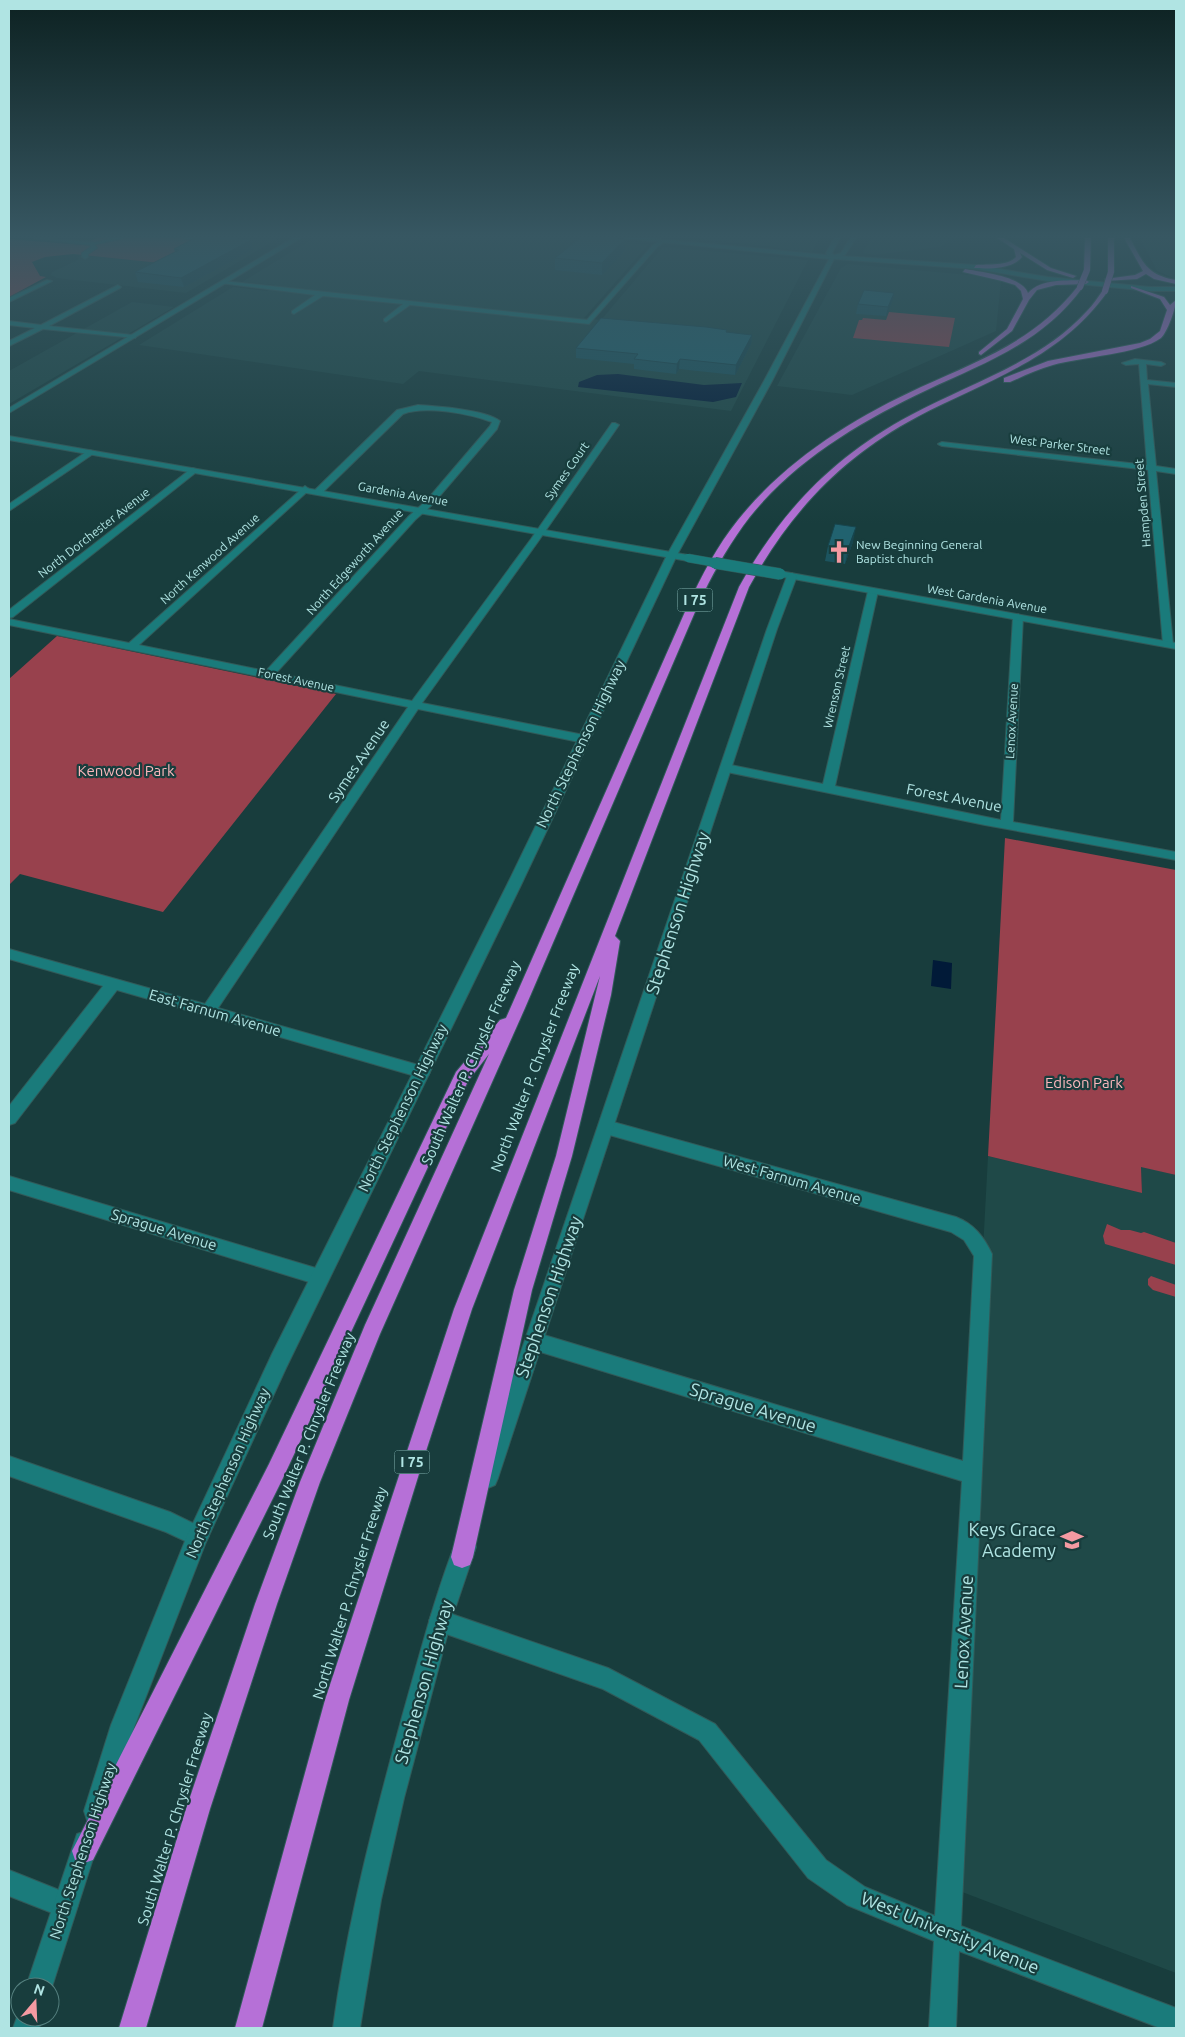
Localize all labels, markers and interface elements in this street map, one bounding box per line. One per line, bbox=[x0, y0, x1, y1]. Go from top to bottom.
street label: West Parker Street bbox=[1009, 432, 1111, 457]
street label: Symes Court bbox=[542, 439, 591, 502]
street label: Hampden Street bbox=[1132, 458, 1153, 548]
street label: Gardenia Avenue bbox=[357, 479, 449, 508]
street label: North Dorchester Avenue bbox=[35, 485, 152, 580]
street label: North Edgeworth Avenue bbox=[304, 506, 405, 617]
street label: North Kenwood Avenue bbox=[158, 511, 262, 606]
place label: New Beginning General Baptist church bbox=[856, 538, 982, 565]
church icon: New Beginning General Baptist church bbox=[826, 539, 852, 565]
street label: West Gardenia Avenue bbox=[926, 582, 1048, 615]
road number: I 75 bbox=[678, 588, 712, 612]
street label: Wrenson Street bbox=[821, 644, 852, 729]
street label: North Stephenson Highway bbox=[532, 657, 629, 830]
street label: Forest Avenue bbox=[257, 665, 335, 694]
street label: Lenox Avenue bbox=[1003, 683, 1020, 759]
street label: Symes Avenue bbox=[325, 716, 393, 806]
park label: Kenwood Park bbox=[78, 762, 175, 779]
street label: Forest Avenue bbox=[905, 780, 1003, 815]
street label: Stephenson Highway bbox=[641, 829, 713, 996]
street label: South Walter P. Chrysler Freeway bbox=[418, 958, 523, 1168]
street label: North Walter P. Chrysler Freeway bbox=[487, 961, 582, 1174]
street label: East Farnum Avenue bbox=[147, 986, 283, 1040]
street label: North Stephenson Highway bbox=[354, 1021, 451, 1194]
park label: Edison Park bbox=[1045, 1074, 1123, 1091]
street label: West Farnum Avenue bbox=[721, 1152, 863, 1207]
street label: Sprague Avenue bbox=[109, 1205, 219, 1254]
street label: Stephenson Highway bbox=[511, 1213, 585, 1380]
street label: South Walter P. Chrysler Freeway bbox=[259, 1330, 358, 1542]
street label: Sprague Avenue bbox=[688, 1378, 819, 1436]
street label: North Stephenson Highway bbox=[182, 1385, 273, 1560]
road number: I 75 bbox=[394, 1450, 430, 1474]
street label: North Walter P. Chrysler Freeway bbox=[309, 1484, 390, 1701]
place label: Keys Grace Academy bbox=[968, 1519, 1056, 1560]
school or university icon: Keys Grace Academy bbox=[1059, 1527, 1085, 1553]
street label: Lenox Avenue bbox=[950, 1575, 976, 1689]
street label: Stephenson Highway bbox=[390, 1597, 456, 1766]
street label: South Walter P. Chrysler Freeway bbox=[134, 1710, 215, 1927]
street label: North Stephenson Highway bbox=[46, 1761, 119, 1941]
street label: West University Avenue bbox=[858, 1887, 1042, 1977]
north arrow bbox=[10, 1977, 60, 2027]
text: N bbox=[32, 1980, 47, 1999]

